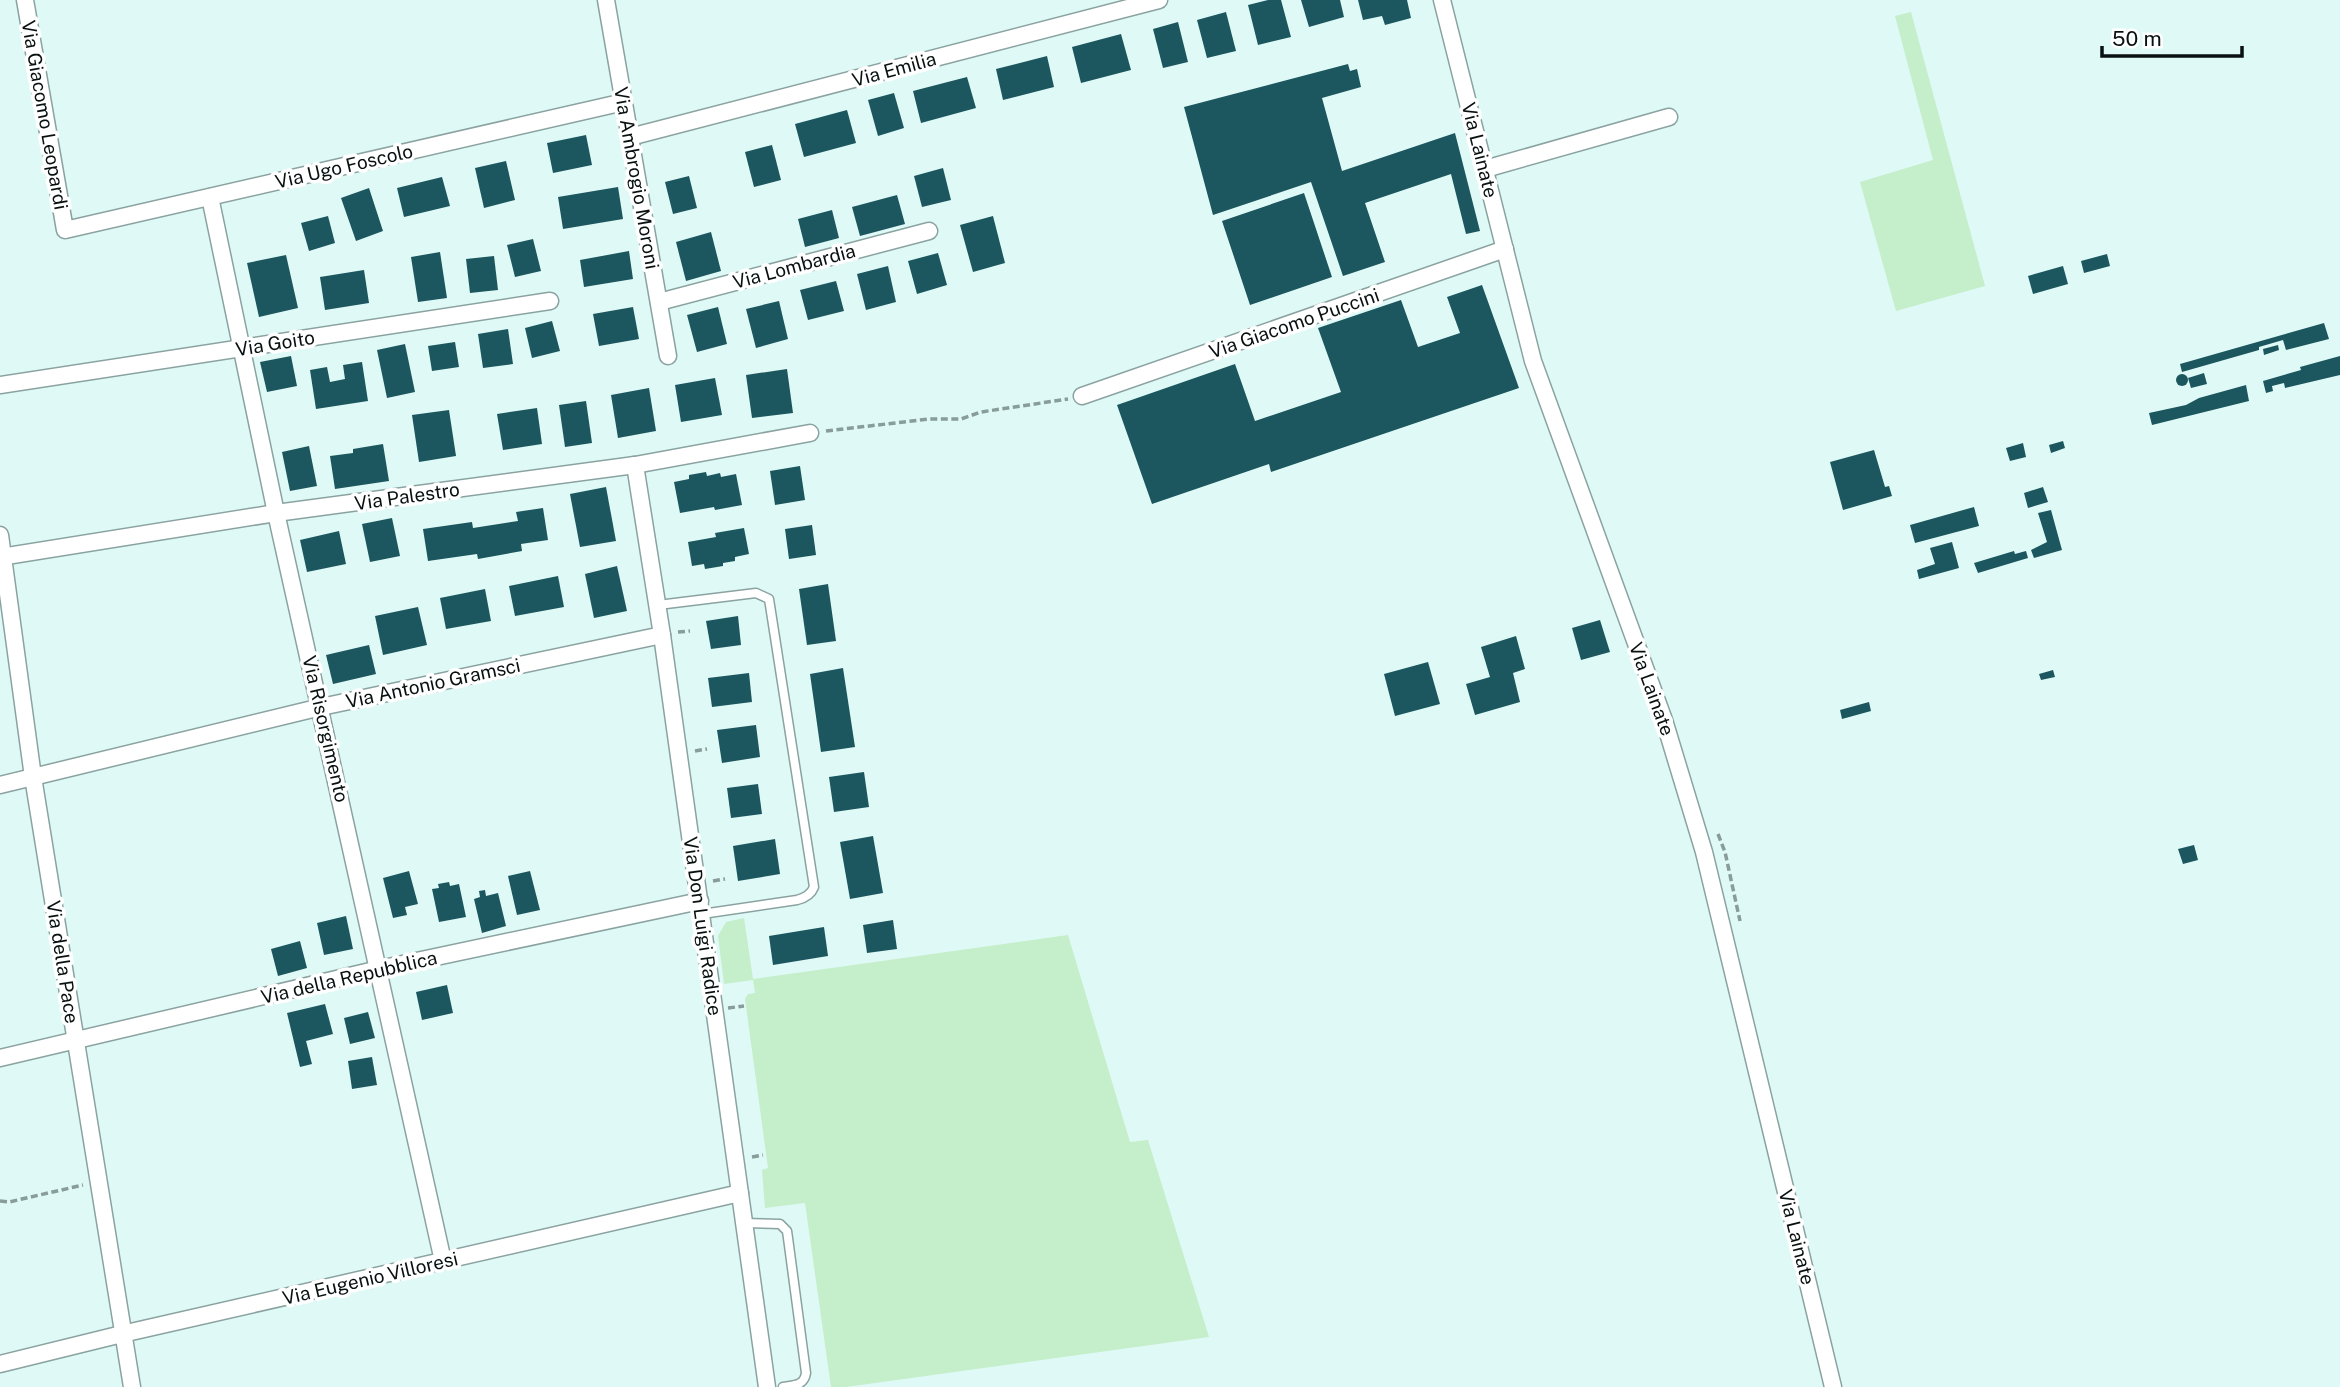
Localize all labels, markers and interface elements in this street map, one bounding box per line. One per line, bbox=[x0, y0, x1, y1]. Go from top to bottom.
scale bar bbox=[2102, 14, 2242, 58]
street label: Via Giacomo Leopardi bbox=[18, 19, 72, 211]
text: 50 m bbox=[2112, 26, 2162, 51]
street label: Via Emilia bbox=[849, 47, 939, 91]
street label: Via Ambrogio Moroni bbox=[610, 85, 664, 271]
street label: Via Lainate bbox=[1458, 100, 1502, 200]
street label: Via Ugo Foscolo bbox=[273, 139, 415, 193]
street label: Via Lombardia bbox=[730, 239, 858, 293]
street label: Via Giacomo Puccini bbox=[1206, 284, 1382, 362]
street label: Via Goito bbox=[234, 326, 316, 360]
street label: Via Palestro bbox=[353, 478, 461, 514]
street label: Via Lainate bbox=[1625, 639, 1679, 739]
street label: Via Risorgimento bbox=[298, 654, 354, 804]
street label: Via Antonio Gramsci bbox=[344, 654, 522, 712]
street label: Via Don Luigi Radice bbox=[680, 835, 726, 1017]
street label: Via della Pace bbox=[42, 899, 84, 1025]
street label: Via della Repubblica bbox=[259, 946, 439, 1008]
street label: Via Lainate bbox=[1775, 1187, 1819, 1287]
street label: Via Eugenio Villoresi bbox=[280, 1247, 460, 1309]

